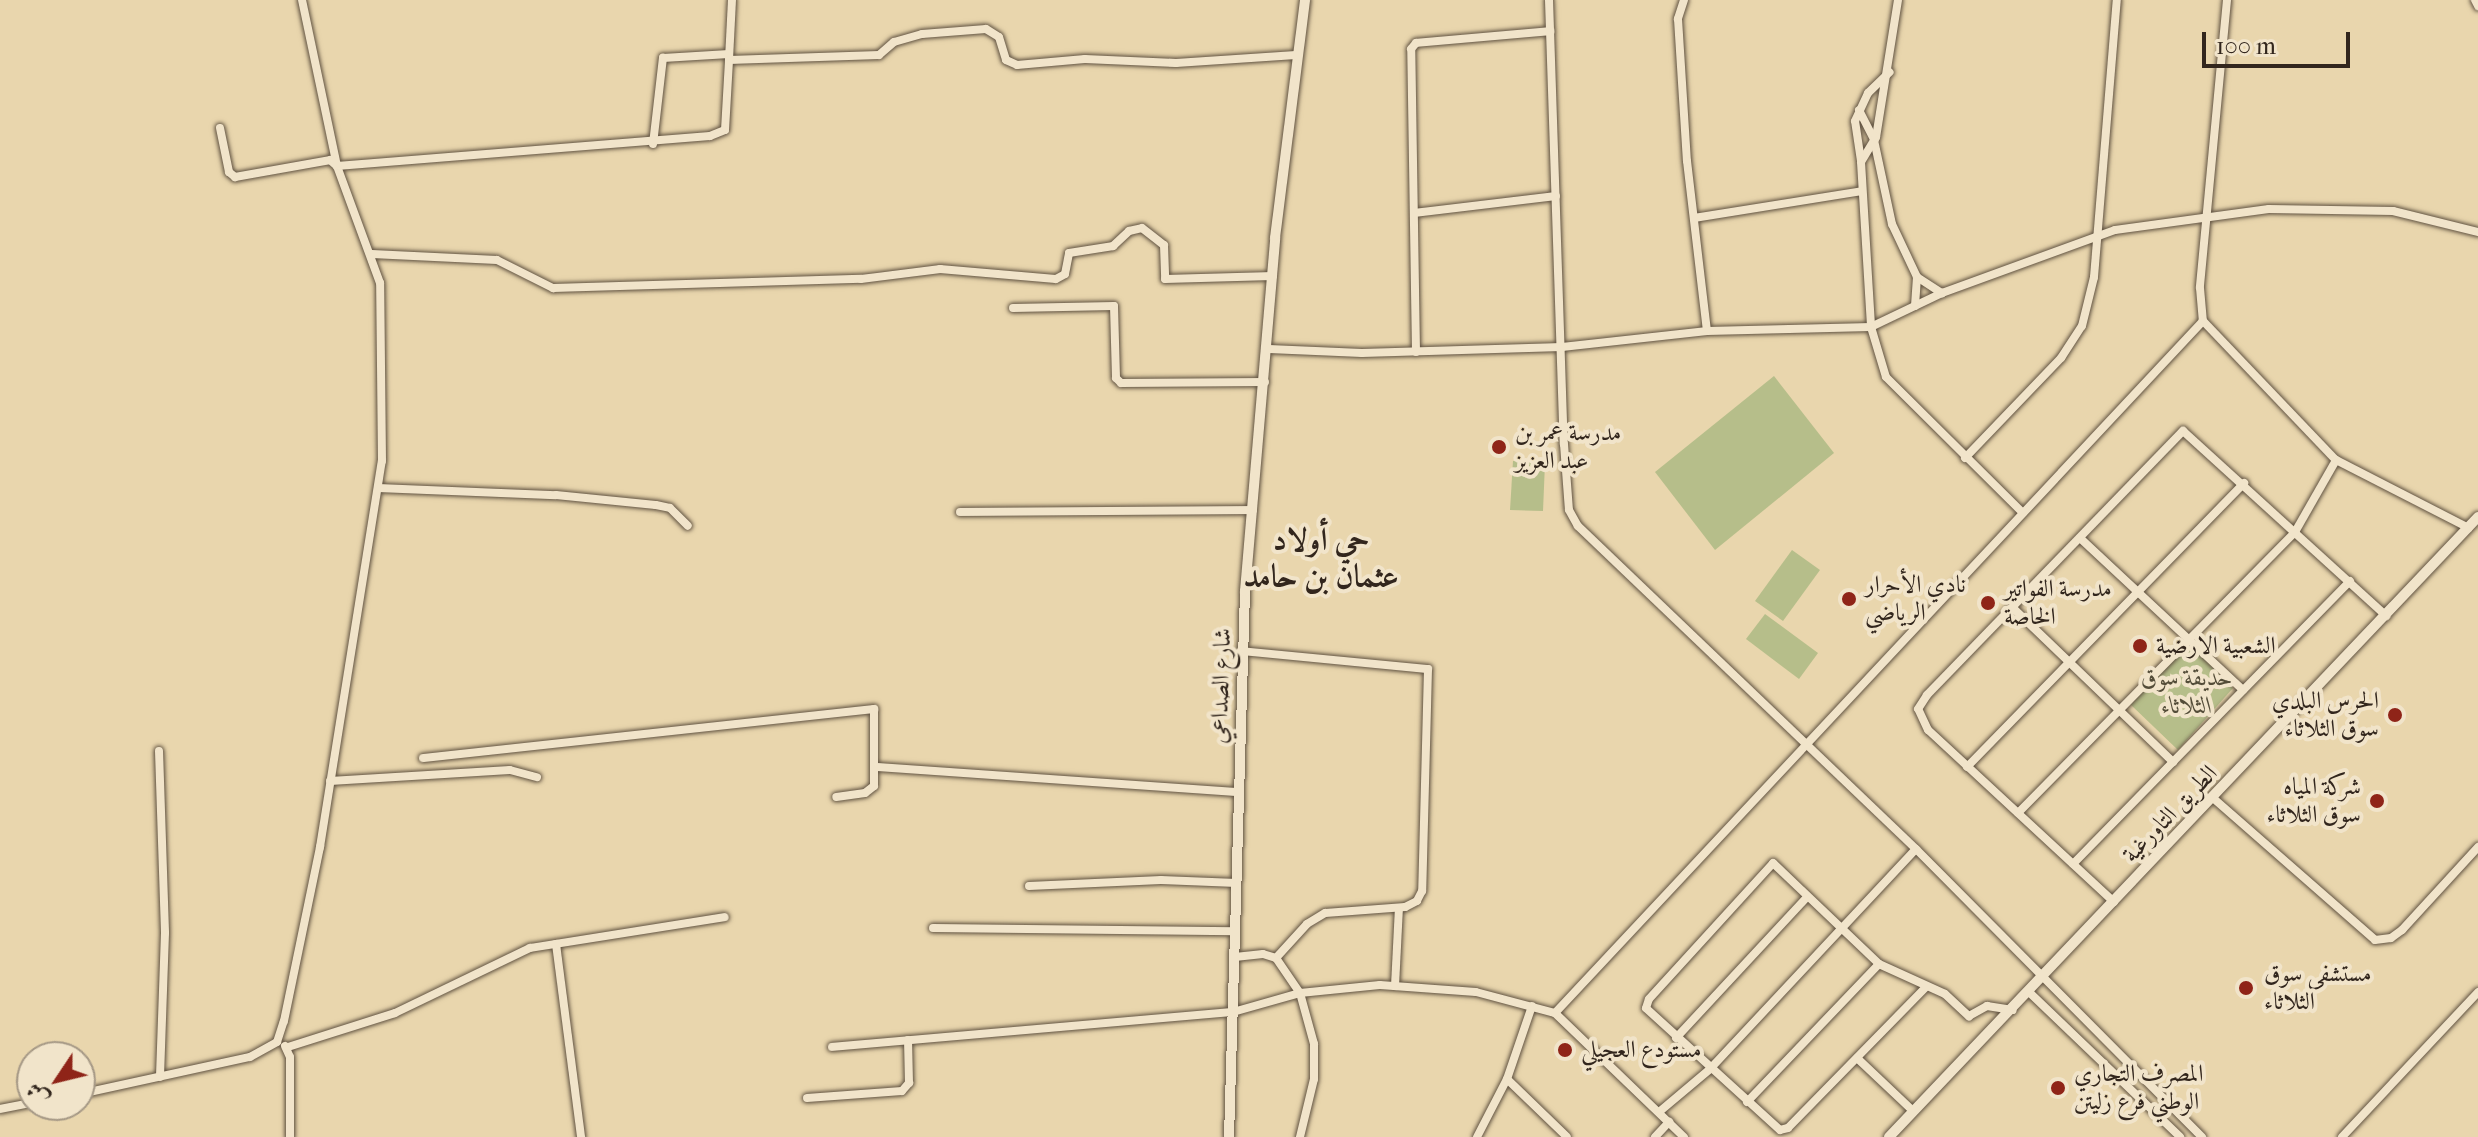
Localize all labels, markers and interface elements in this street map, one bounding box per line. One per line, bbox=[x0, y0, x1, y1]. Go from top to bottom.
scale bar bbox=[2206, 16, 2354, 66]
text: 100 m bbox=[2216, 32, 2276, 60]
place label: مدرسة عمر بن عبد العزيز bbox=[1515, 419, 1621, 475]
marker: مدرسة عمر بن عبد العزيز bbox=[1490, 438, 1508, 456]
district label: حي أولاد عثمان بن حامد bbox=[1243, 522, 1399, 597]
place label: نادي الأحرار الرياضي bbox=[1865, 571, 1966, 627]
place label: مدرسة الفواتير الخاصة bbox=[2004, 575, 2112, 631]
marker: نادي الأحرار الرياضي bbox=[1840, 590, 1858, 608]
marker: مدرسة الفواتير الخاصة bbox=[1979, 594, 1997, 612]
street label: شارع الصداعي bbox=[1205, 628, 1237, 744]
place label: الشعبية الارضية bbox=[2156, 632, 2276, 660]
marker: الشعبية الارضية bbox=[2131, 637, 2149, 655]
park label: حديقة سوق الثلاثاء bbox=[2141, 664, 2233, 720]
place label: الحرس البلدي سوق الثلاثاء bbox=[2272, 687, 2379, 743]
marker: الحرس البلدي سوق الثلاثاء bbox=[2386, 706, 2404, 724]
street label: الطريق التاورغية bbox=[2116, 759, 2224, 869]
place label: شركة المياه سوق الثلاثاء bbox=[2266, 773, 2361, 829]
marker: شركة المياه سوق الثلاثاء bbox=[2368, 792, 2386, 810]
place label: مستشفى سوق الثلاثاء bbox=[2264, 960, 2372, 1016]
marker: مستشفى سوق الثلاثاء bbox=[2235, 977, 2257, 999]
place label: مستودع العجيلي bbox=[1581, 1036, 1702, 1064]
north arrow bbox=[16, 1041, 96, 1121]
marker: مستودع العجيلي bbox=[1556, 1041, 1574, 1059]
place label: المصرف التجاري الوطني فرع زليتن bbox=[2074, 1060, 2203, 1116]
text: ش bbox=[21, 1077, 55, 1110]
marker: المصرف التجاري الوطني فرع زليتن bbox=[2049, 1079, 2067, 1097]

